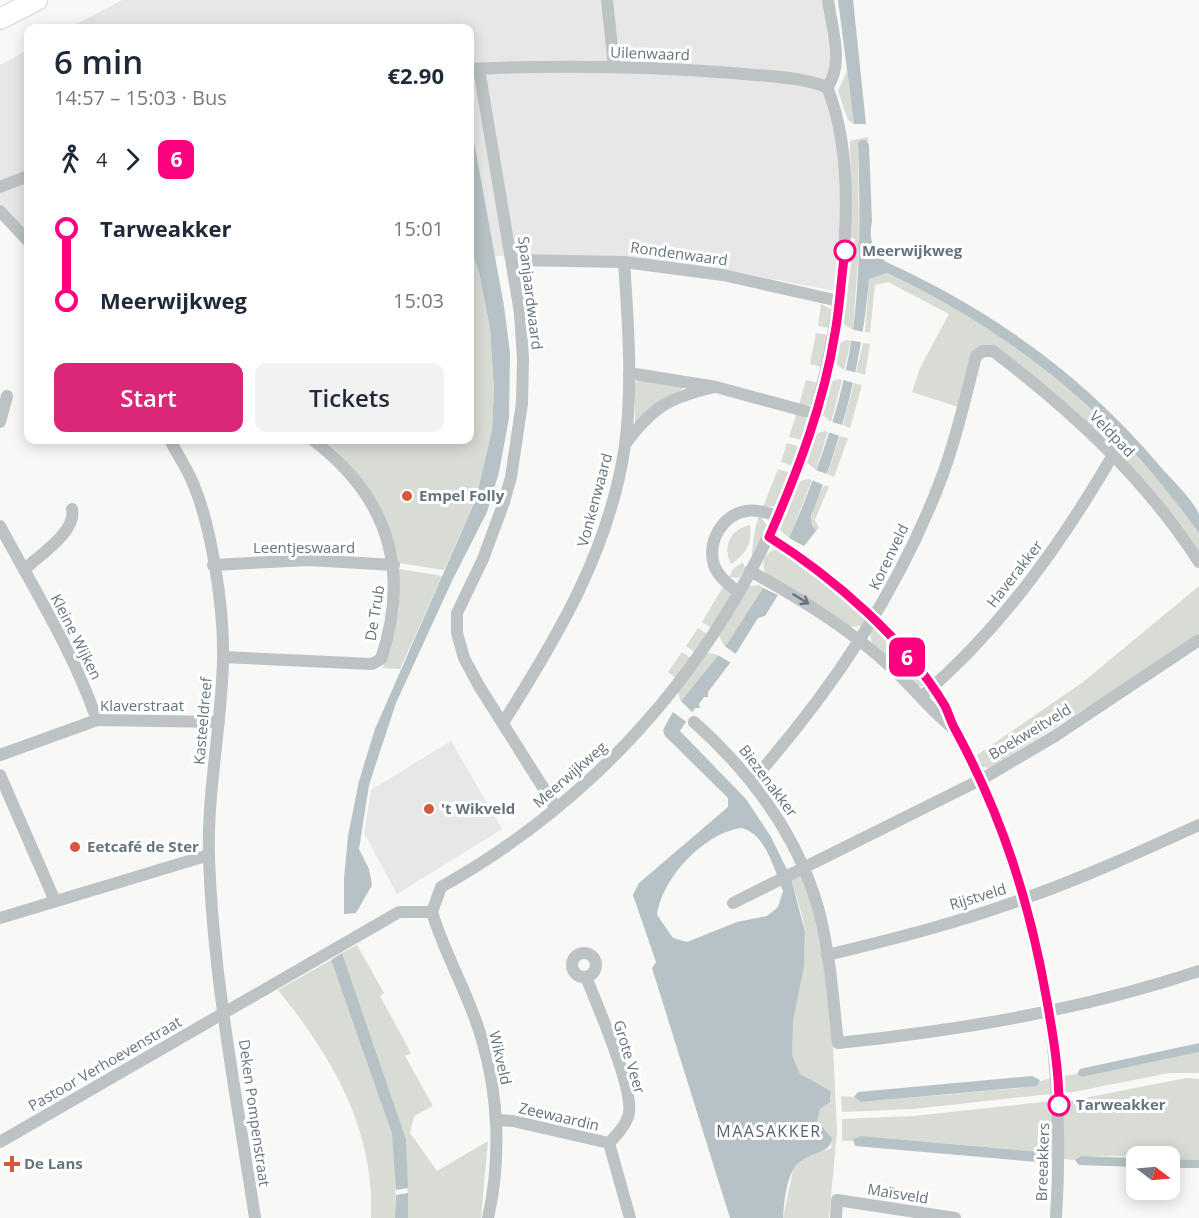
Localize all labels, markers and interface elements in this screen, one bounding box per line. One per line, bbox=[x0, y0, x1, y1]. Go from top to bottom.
text: 6 min bbox=[54, 39, 143, 84]
street label: Uilenwaard bbox=[610, 42, 690, 64]
text: €2.90 bbox=[387, 60, 444, 90]
text: 14:57 – 15:03 · Bus bbox=[54, 84, 227, 111]
icon: walk bbox=[54, 143, 87, 176]
icon: forward bbox=[116, 143, 149, 176]
text: 6 bbox=[170, 145, 182, 173]
text: 4 bbox=[96, 146, 107, 173]
text: Tarweakker bbox=[100, 213, 231, 243]
text: 15:01 bbox=[393, 215, 444, 242]
street label: Spanjaardwaard bbox=[514, 235, 548, 351]
street label: Rondenwaard bbox=[629, 236, 729, 270]
marker: Meerwijkweg bbox=[834, 240, 856, 262]
place label: Meerwijkweg bbox=[862, 240, 963, 260]
text: Meerwijkweg bbox=[100, 285, 247, 315]
text: 15:03 bbox=[393, 287, 444, 314]
button: Start bbox=[54, 363, 243, 432]
button: Tickets bbox=[255, 363, 444, 432]
street label: Veldpad bbox=[1086, 406, 1140, 461]
street label: Vonkenwaard bbox=[572, 451, 616, 549]
place label: Empel Folly bbox=[419, 485, 505, 505]
marker: Empel Folly bbox=[400, 489, 414, 503]
street label: Korenveld bbox=[864, 520, 913, 593]
street label: Haverakker bbox=[982, 536, 1047, 611]
street label: Leentjeswaard bbox=[253, 537, 355, 557]
street label: De Trub bbox=[360, 584, 388, 642]
street label: Kleine Wijken bbox=[47, 590, 107, 683]
one-way arrow bbox=[792, 594, 809, 606]
line badge: 6 bbox=[888, 638, 926, 676]
text: 6 bbox=[901, 643, 913, 671]
street label: Kasteeldreef bbox=[188, 675, 216, 766]
street label: Klaverstraat bbox=[100, 695, 184, 715]
street label: Boekweitveld bbox=[984, 699, 1075, 764]
street label: Meerwijkweg bbox=[528, 737, 611, 812]
street label: Biezenakker bbox=[735, 740, 802, 820]
place label: 't Wikveld bbox=[441, 798, 515, 818]
marker: 't Wikveld bbox=[422, 802, 436, 816]
place label: Eetcafé de Ster bbox=[87, 836, 199, 856]
marker: Eetcafé de Ster bbox=[68, 840, 82, 854]
street label: Rijstveld bbox=[947, 878, 1008, 914]
street label: Pastoor Verhoevenstraat bbox=[24, 1011, 185, 1115]
street label: Grote Veer bbox=[609, 1018, 651, 1096]
street label: Wikveld bbox=[485, 1029, 517, 1087]
street label: Deken Pompenstraat bbox=[235, 1038, 275, 1188]
marker: Tarweakker bbox=[1048, 1094, 1070, 1116]
place label: Tarweakker bbox=[1076, 1094, 1166, 1114]
street label: Zeewaardin bbox=[517, 1097, 601, 1135]
district label: MAASAKKER bbox=[716, 1120, 822, 1142]
street label: Breeakkers bbox=[1031, 1122, 1053, 1202]
north arrow bbox=[1126, 1146, 1180, 1200]
map controls bbox=[1126, 1146, 1180, 1200]
place label: De Lans bbox=[24, 1153, 83, 1173]
marker: De Lans bbox=[5, 1157, 19, 1171]
street label: Maïsveld bbox=[866, 1178, 930, 1208]

